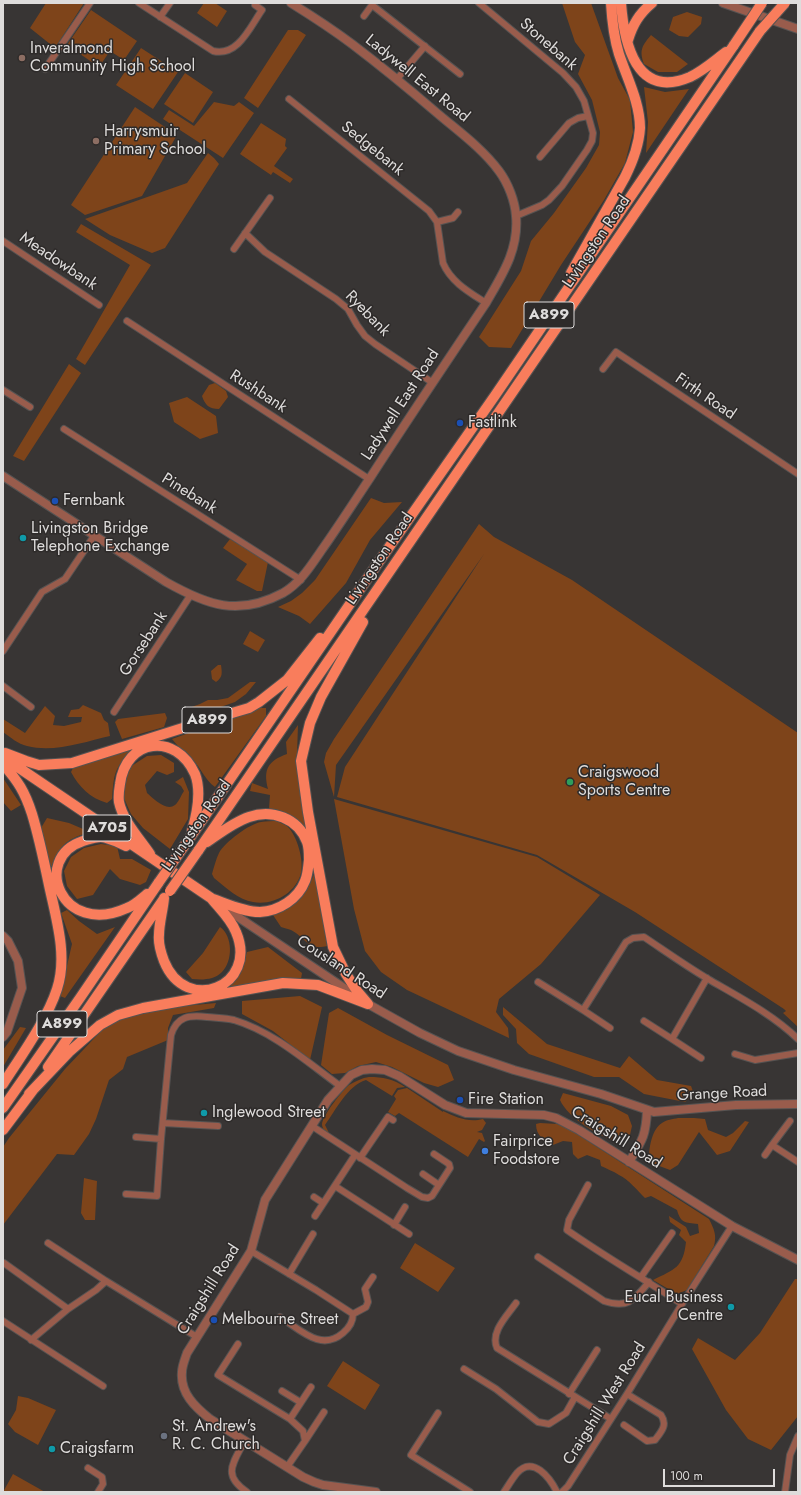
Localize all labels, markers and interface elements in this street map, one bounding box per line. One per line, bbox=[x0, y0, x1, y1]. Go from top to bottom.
street label: Stonebank bbox=[515, 15, 581, 75]
street label: Ladywell East Road bbox=[361, 31, 473, 127]
place label: Inveralmond Community High School bbox=[30, 39, 195, 77]
marker: Inveralmond Community High School bbox=[17, 53, 27, 63]
street label: Sedgebank bbox=[337, 118, 407, 180]
place label: Harrysmuir Primary School bbox=[104, 122, 206, 160]
marker: Harrysmuir Primary School bbox=[91, 136, 101, 146]
street label: Livingston Road bbox=[559, 192, 635, 292]
street label: Meadowbank bbox=[15, 229, 101, 295]
street label: Ryebank bbox=[341, 287, 393, 341]
road number: A899 bbox=[524, 302, 574, 328]
street label: Ladywell East Road bbox=[358, 346, 444, 464]
street label: Rushbank bbox=[226, 366, 290, 418]
street label: Firth Road bbox=[671, 370, 739, 424]
place label: Fastlink bbox=[468, 413, 517, 433]
marker: Fastlink bbox=[455, 418, 465, 428]
street label: Pinebank bbox=[158, 469, 220, 519]
place label: Fernbank bbox=[63, 491, 125, 511]
marker: Fernbank bbox=[50, 496, 60, 506]
street label: Livingston Road bbox=[342, 509, 418, 609]
place label: Livingston Bridge Telephone Exchange bbox=[31, 519, 169, 557]
marker: Livingston Bridge Telephone Exchange bbox=[18, 533, 28, 543]
street label: Gorsebank bbox=[116, 608, 172, 680]
road number: A899 bbox=[182, 707, 232, 733]
place label: Craigswood Sports Centre bbox=[578, 763, 670, 801]
street label: Livingston Road bbox=[159, 777, 235, 875]
marker: Craigswood Sports Centre bbox=[565, 777, 575, 787]
road number: A705 bbox=[83, 815, 131, 841]
street label: Cousland Road bbox=[293, 932, 389, 1004]
road number: A899 bbox=[37, 1011, 87, 1037]
street label: Grange Road bbox=[676, 1082, 768, 1106]
place label: Fire Station bbox=[468, 1090, 544, 1110]
marker: Fire Station bbox=[455, 1095, 465, 1105]
place label: Inglewood Street bbox=[212, 1103, 325, 1123]
street label: Craigshill Road bbox=[567, 1103, 665, 1173]
marker: Inglewood Street bbox=[199, 1108, 209, 1118]
place label: Fairprice Foodstore bbox=[493, 1132, 560, 1170]
marker: Fairprice Foodstore bbox=[480, 1146, 490, 1156]
street label: Craigshill Road bbox=[174, 1241, 244, 1339]
place label: Eucal Business Centre bbox=[625, 1288, 723, 1326]
marker: Eucal Business Centre bbox=[726, 1302, 736, 1312]
place label: Melbourne Street bbox=[222, 1310, 338, 1330]
marker: Melbourne Street bbox=[209, 1315, 219, 1325]
street label: Craigshill West Road bbox=[560, 1339, 650, 1469]
place label: St. Andrew's R. C. Church bbox=[172, 1417, 260, 1455]
marker: St. Andrew's R. C. Church bbox=[159, 1431, 169, 1441]
place label: Craigsfarm bbox=[60, 1439, 134, 1459]
marker: Craigsfarm bbox=[47, 1444, 57, 1454]
scale bar bbox=[665, 1461, 777, 1487]
text: 100 m bbox=[670, 1467, 703, 1485]

